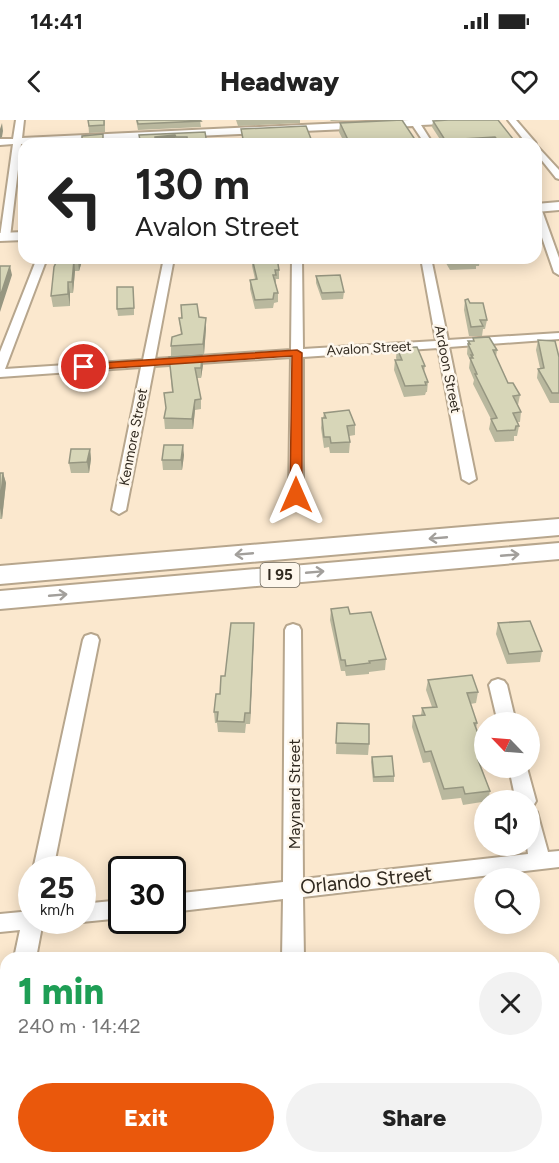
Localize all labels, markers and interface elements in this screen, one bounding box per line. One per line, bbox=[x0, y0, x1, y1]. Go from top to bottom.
text: 14:41 bbox=[30, 8, 83, 35]
icon: back bbox=[18, 65, 51, 98]
text: Headway bbox=[220, 65, 339, 98]
icon: heart bbox=[508, 65, 541, 98]
text: 130 m bbox=[135, 159, 250, 210]
icon: left bbox=[36, 162, 114, 240]
text: Avalon Street bbox=[135, 210, 299, 243]
street label: Ardoon Street bbox=[431, 324, 464, 414]
street label: Avalon Street bbox=[326, 338, 412, 359]
pin bbox=[58, 341, 109, 392]
icon: arrive bbox=[67, 350, 100, 383]
street label: Kenmore Street bbox=[116, 387, 151, 487]
position arrow bbox=[264, 463, 328, 527]
one-way arrow bbox=[428, 532, 448, 543]
one-way arrow bbox=[234, 549, 254, 560]
one-way arrow bbox=[499, 549, 519, 560]
road number: I 95 bbox=[260, 563, 300, 587]
one-way arrow bbox=[305, 566, 325, 577]
one-way arrow bbox=[48, 589, 68, 600]
north arrow bbox=[474, 712, 540, 778]
map controls bbox=[474, 712, 540, 934]
street label: Maynard Street bbox=[285, 739, 304, 849]
button: sound bbox=[474, 790, 540, 856]
speed limit sign: 30 bbox=[108, 856, 186, 934]
street label: Orlando Street bbox=[299, 861, 433, 899]
button: search bbox=[474, 868, 540, 934]
text: 25 bbox=[40, 869, 74, 906]
text: km/h bbox=[40, 901, 74, 919]
text: 1 min bbox=[18, 970, 104, 1013]
button: close bbox=[479, 972, 542, 1035]
text: 240 m · 14:42 bbox=[18, 1014, 141, 1038]
button: Exit bbox=[18, 1083, 274, 1152]
button: Share bbox=[286, 1083, 542, 1152]

